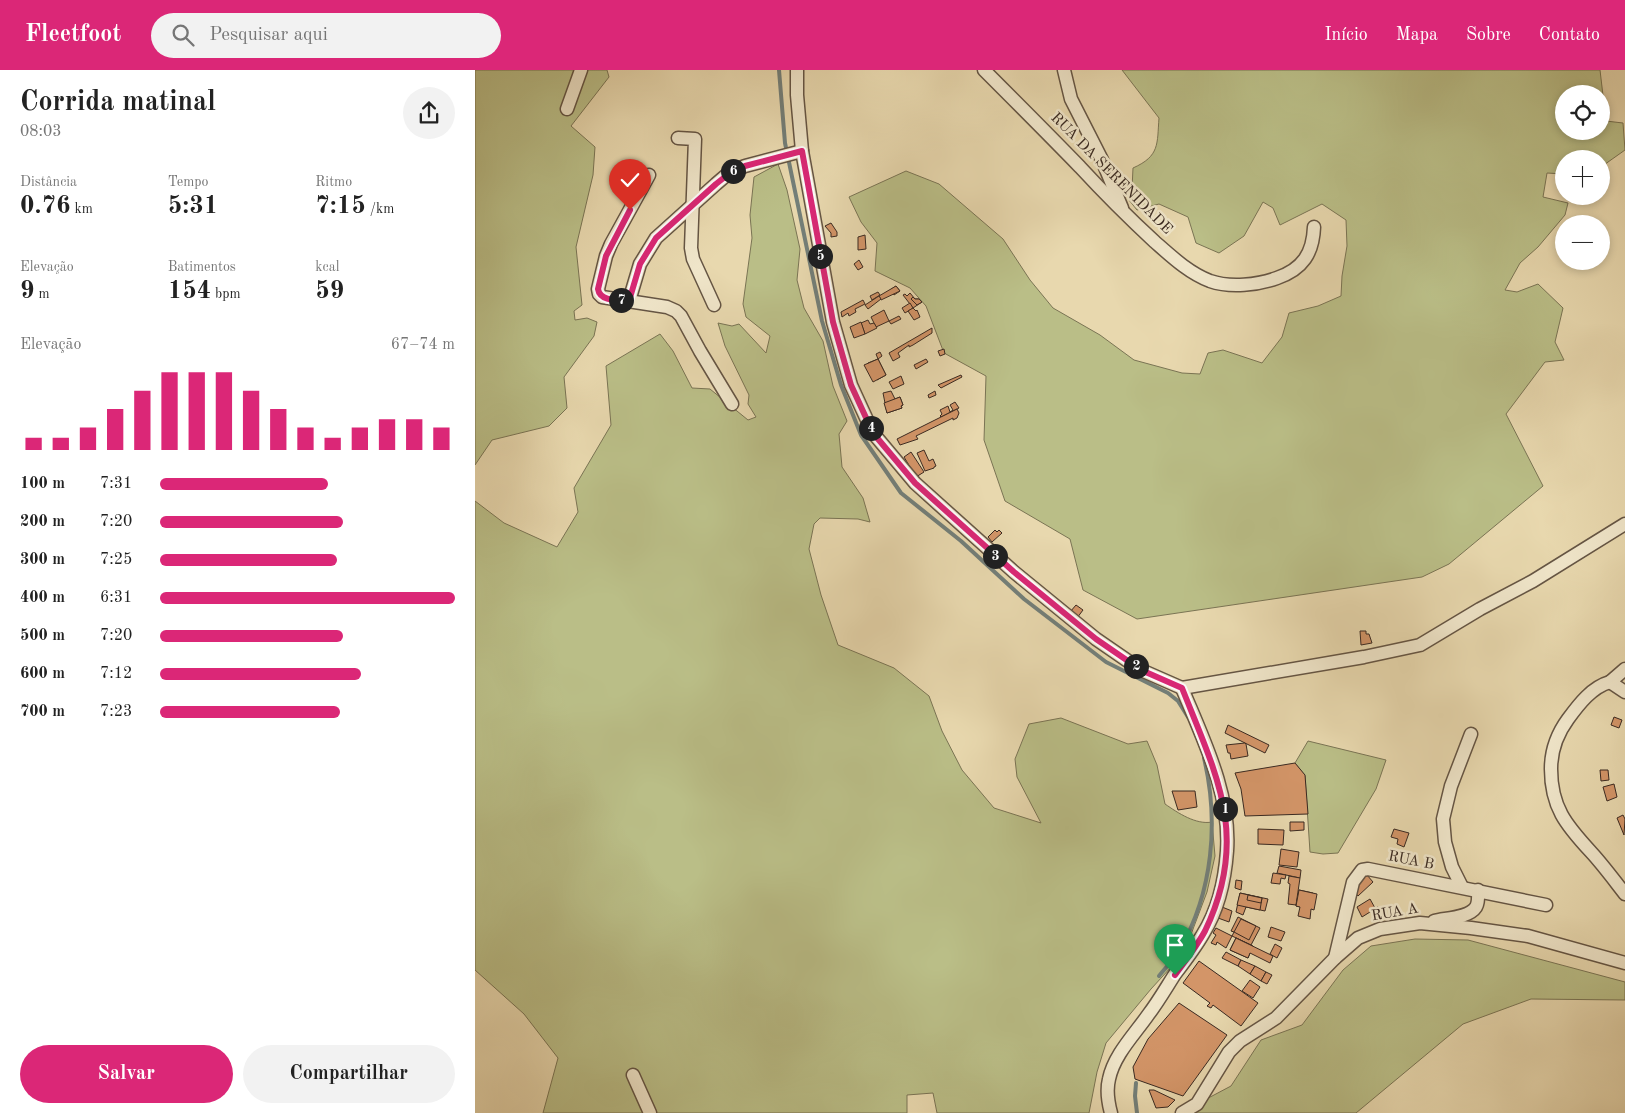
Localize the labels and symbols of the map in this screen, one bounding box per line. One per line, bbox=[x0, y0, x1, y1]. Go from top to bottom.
street label: RUA DA SERENIDADE bbox=[1047, 110, 1175, 238]
pin: 6 bbox=[721, 158, 745, 184]
pin bbox=[609, 159, 651, 210]
pin: 5 bbox=[807, 244, 833, 268]
pin: 7 bbox=[609, 288, 633, 312]
pin: 4 bbox=[859, 416, 883, 440]
pin: 3 bbox=[983, 544, 1007, 568]
pin: 2 bbox=[1123, 654, 1149, 678]
pin: 1 bbox=[1213, 796, 1237, 822]
street label: RUA B bbox=[1387, 849, 1435, 873]
street label: RUA A bbox=[1370, 901, 1420, 925]
pin bbox=[1154, 924, 1196, 975]

